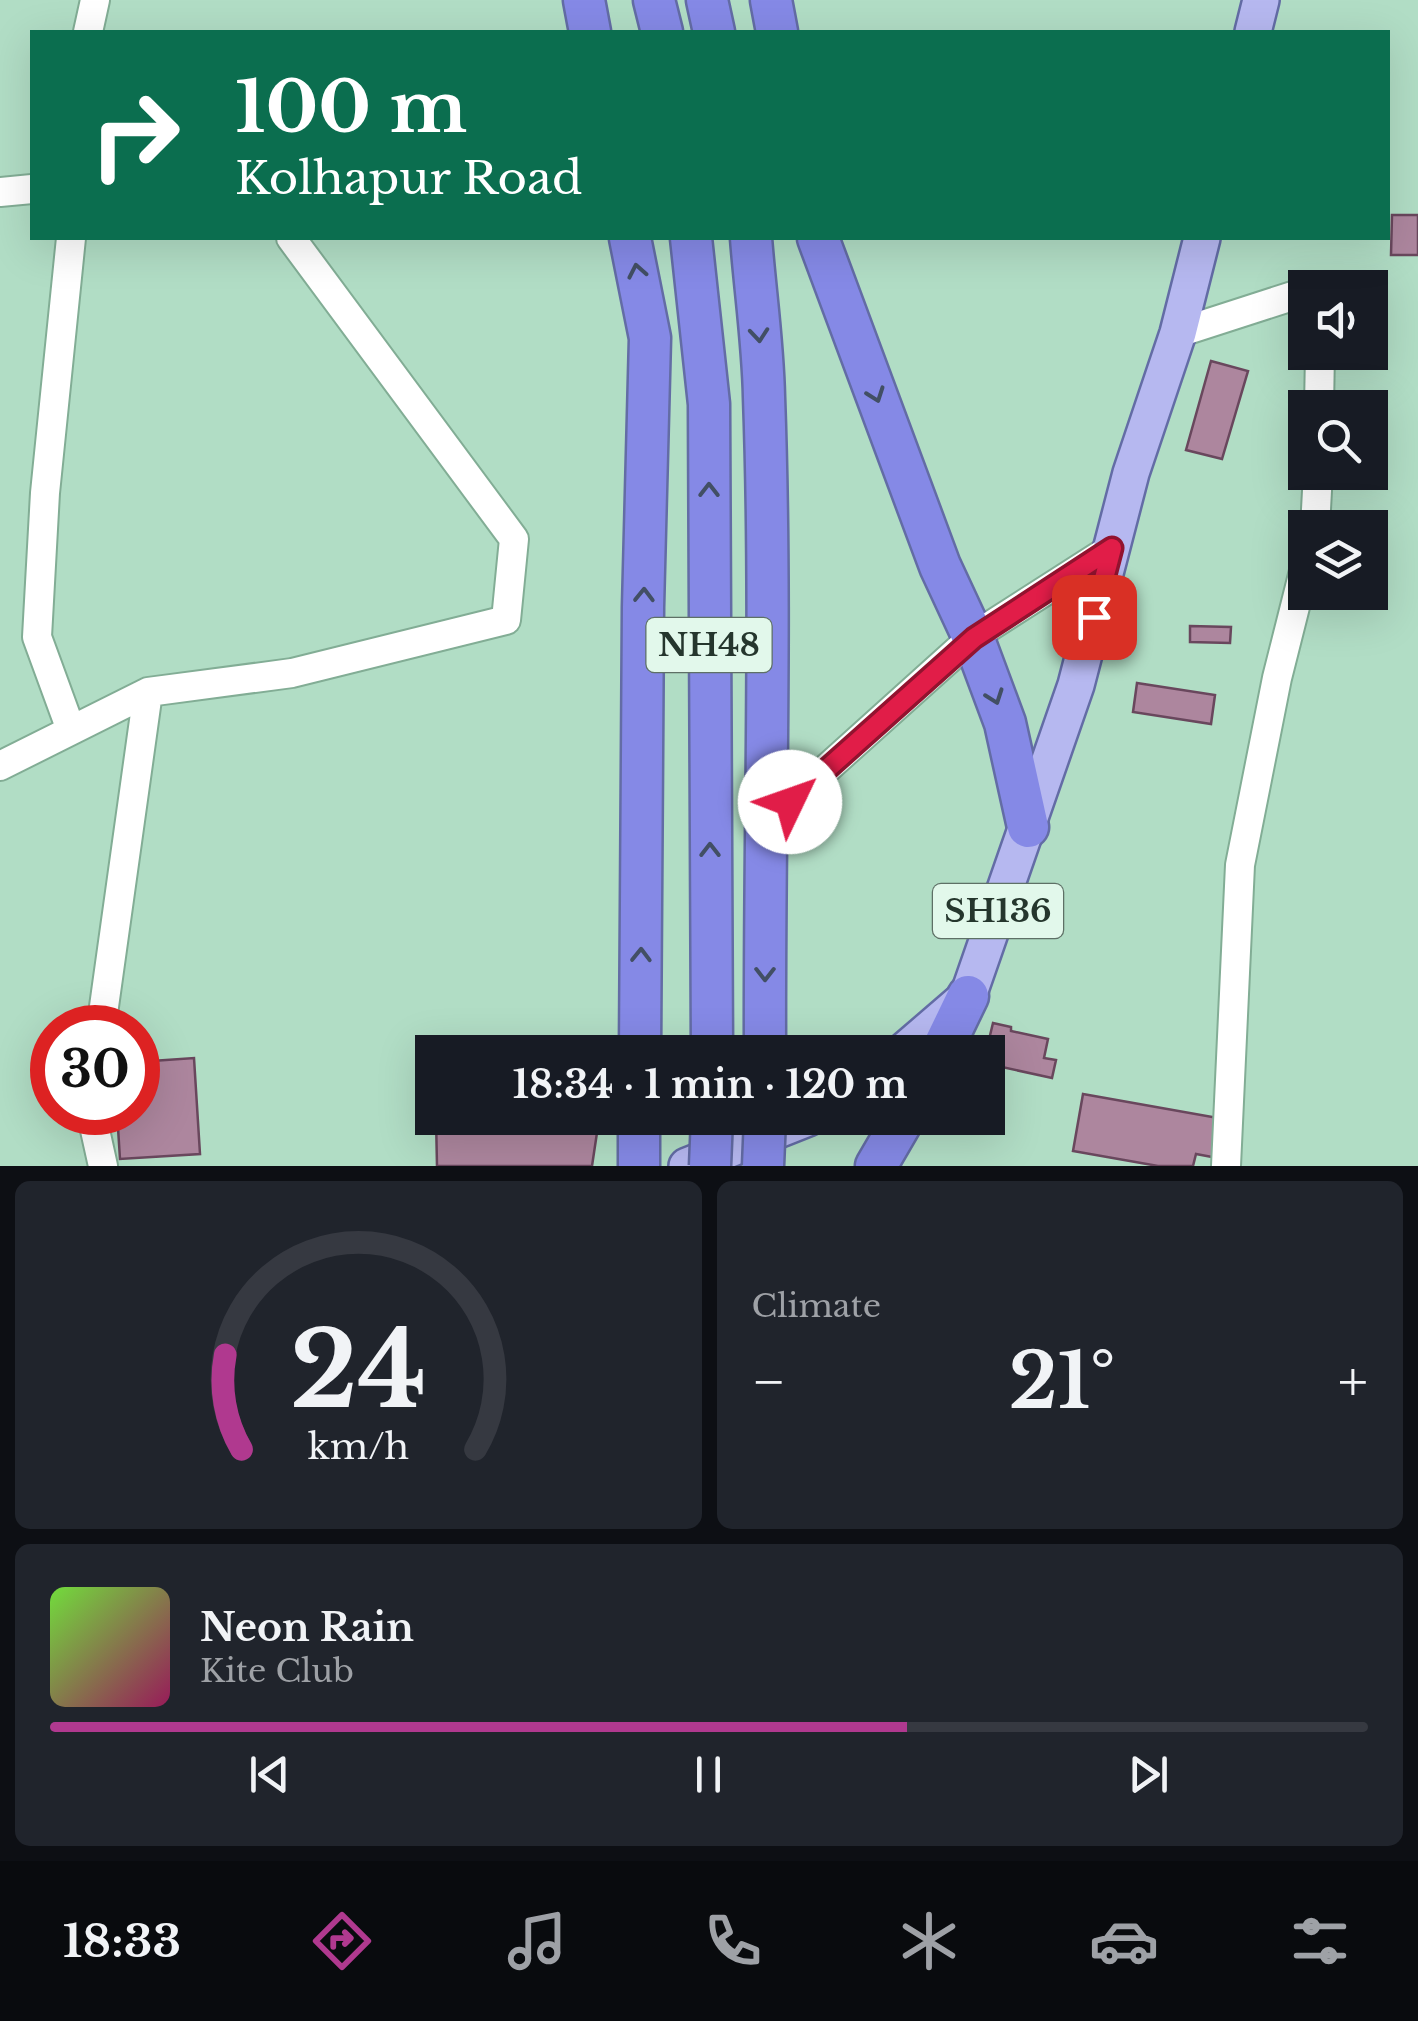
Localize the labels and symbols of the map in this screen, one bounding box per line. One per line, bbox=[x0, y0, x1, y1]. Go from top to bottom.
one-way arrow bbox=[627, 263, 648, 280]
one-way arrow bbox=[748, 327, 770, 343]
one-way arrow bbox=[864, 385, 885, 402]
one-way arrow bbox=[698, 482, 720, 498]
pin bbox=[1052, 575, 1137, 660]
one-way arrow bbox=[633, 587, 654, 603]
road number: NH48 bbox=[646, 618, 772, 672]
one-way arrow bbox=[983, 687, 1004, 704]
position arrow bbox=[738, 750, 842, 854]
one-way arrow bbox=[700, 842, 721, 858]
road number: SH136 bbox=[933, 884, 1063, 938]
one-way arrow bbox=[630, 947, 652, 962]
one-way arrow bbox=[754, 968, 776, 983]
speed limit sign: 30 bbox=[30, 1005, 160, 1135]

